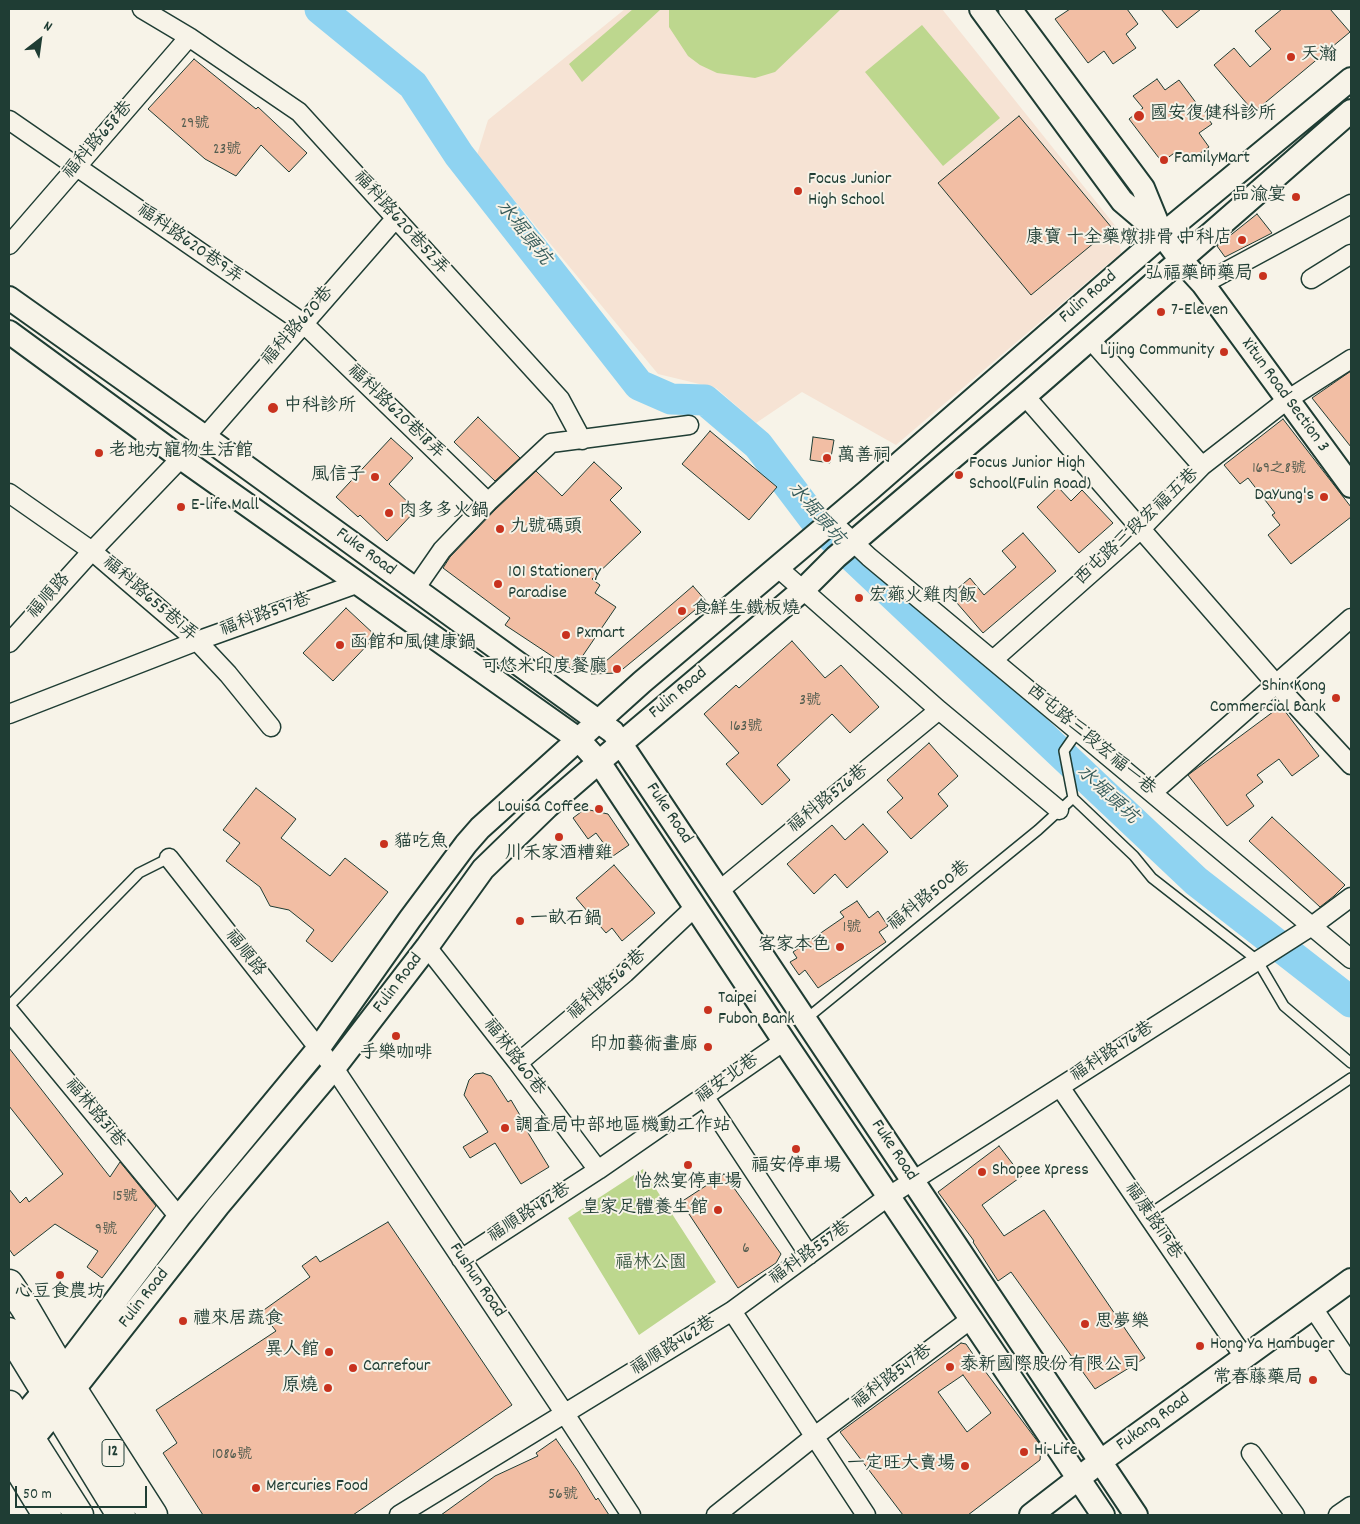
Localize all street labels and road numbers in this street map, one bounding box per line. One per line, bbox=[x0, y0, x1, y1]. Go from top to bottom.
street label: 福科路658巷 bbox=[59, 98, 139, 184]
street label: 福科路620巷52弄 bbox=[348, 167, 452, 281]
street label: 福科路620巷9弄 bbox=[132, 200, 246, 290]
street label: Fulin Road bbox=[1056, 267, 1122, 329]
street label: 福科路620巷 bbox=[259, 283, 339, 371]
street label: Xitun Road Section 3 bbox=[1235, 335, 1333, 457]
street label: 福科路620巷18弄 bbox=[342, 361, 448, 465]
street label: 西屯路三段宏福五巷 bbox=[1071, 465, 1205, 591]
street label: Fuke Road bbox=[331, 524, 399, 582]
street label: 福科路655巷1弄 bbox=[97, 553, 201, 647]
street label: 福順路 bbox=[24, 570, 76, 624]
street label: 福科路597巷 bbox=[217, 590, 315, 642]
street label: Fulin Road bbox=[645, 663, 713, 725]
street label: 西屯路三段宏福一巷 bbox=[1021, 681, 1159, 801]
street label: 福科路526巷 bbox=[785, 761, 873, 839]
street label: Fuke Road bbox=[640, 779, 696, 849]
street label: 福科路500巷 bbox=[884, 857, 976, 937]
street label: 福順路 bbox=[219, 926, 269, 982]
street label: 福科路569巷 bbox=[564, 946, 652, 1026]
street label: Fulin Road bbox=[369, 950, 429, 1018]
street label: 福林路60巷 bbox=[477, 1015, 549, 1101]
street label: 福科路476巷 bbox=[1067, 1018, 1159, 1088]
street label: 福安北巷 bbox=[692, 1051, 764, 1109]
street label: 福林路31巷 bbox=[59, 1075, 129, 1153]
street label: Fuke Road bbox=[865, 1116, 921, 1186]
street label: 福順路482巷 bbox=[484, 1179, 576, 1249]
street label: 福康路119巷 bbox=[1118, 1179, 1186, 1265]
street label: 福科路557巷 bbox=[766, 1217, 856, 1291]
street label: Fushun Road bbox=[443, 1240, 509, 1322]
street label: Fulin Road bbox=[115, 1265, 175, 1333]
street label: 福順路462巷 bbox=[628, 1312, 720, 1382]
street label: 福科路547巷 bbox=[849, 1341, 937, 1415]
street label: Fukang Road bbox=[1113, 1389, 1195, 1457]
road number: 12 bbox=[102, 1440, 124, 1466]

